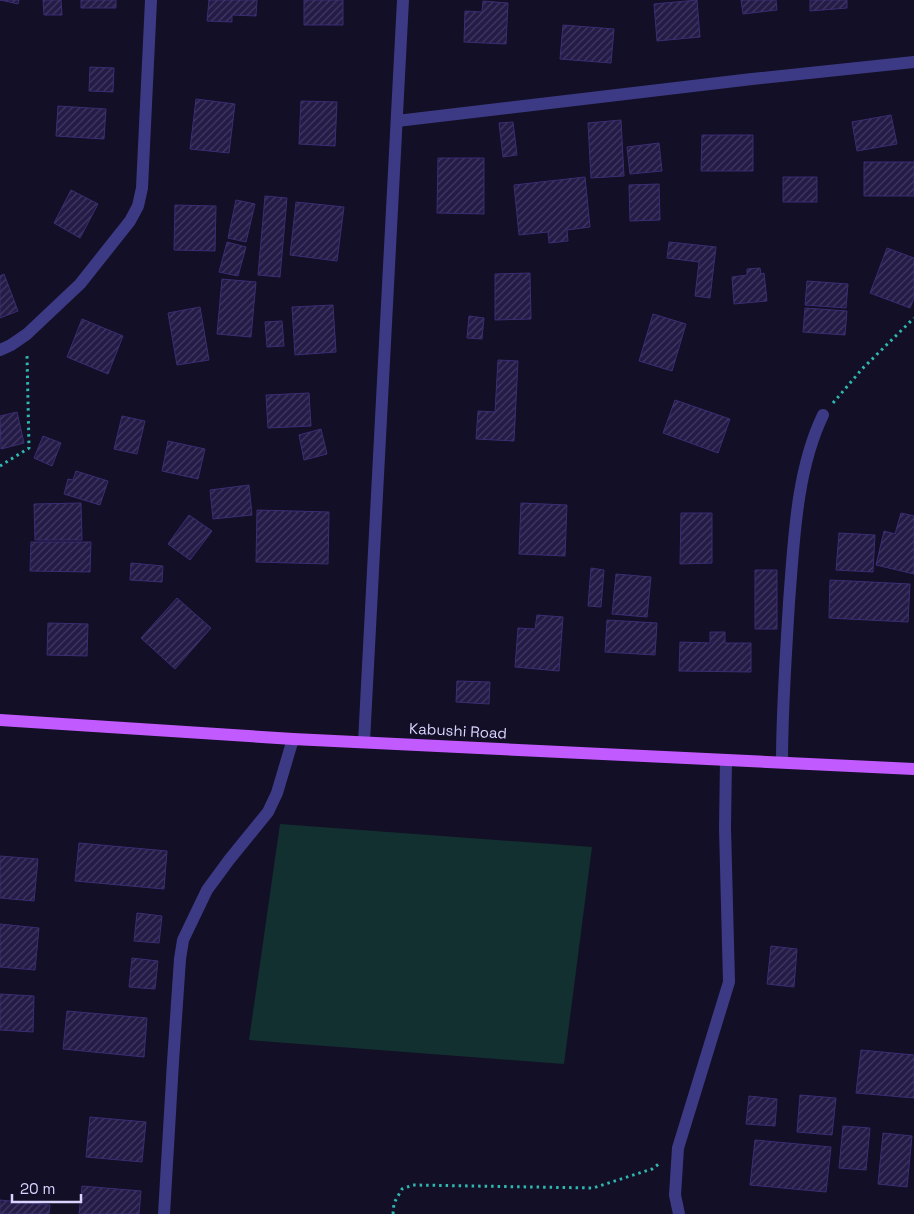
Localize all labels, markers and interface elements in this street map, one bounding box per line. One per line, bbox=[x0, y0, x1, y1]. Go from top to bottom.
street label: Kabushi Road bbox=[409, 718, 507, 743]
scale bar bbox=[12, 1172, 81, 1204]
text: 20 m bbox=[20, 1179, 55, 1198]

